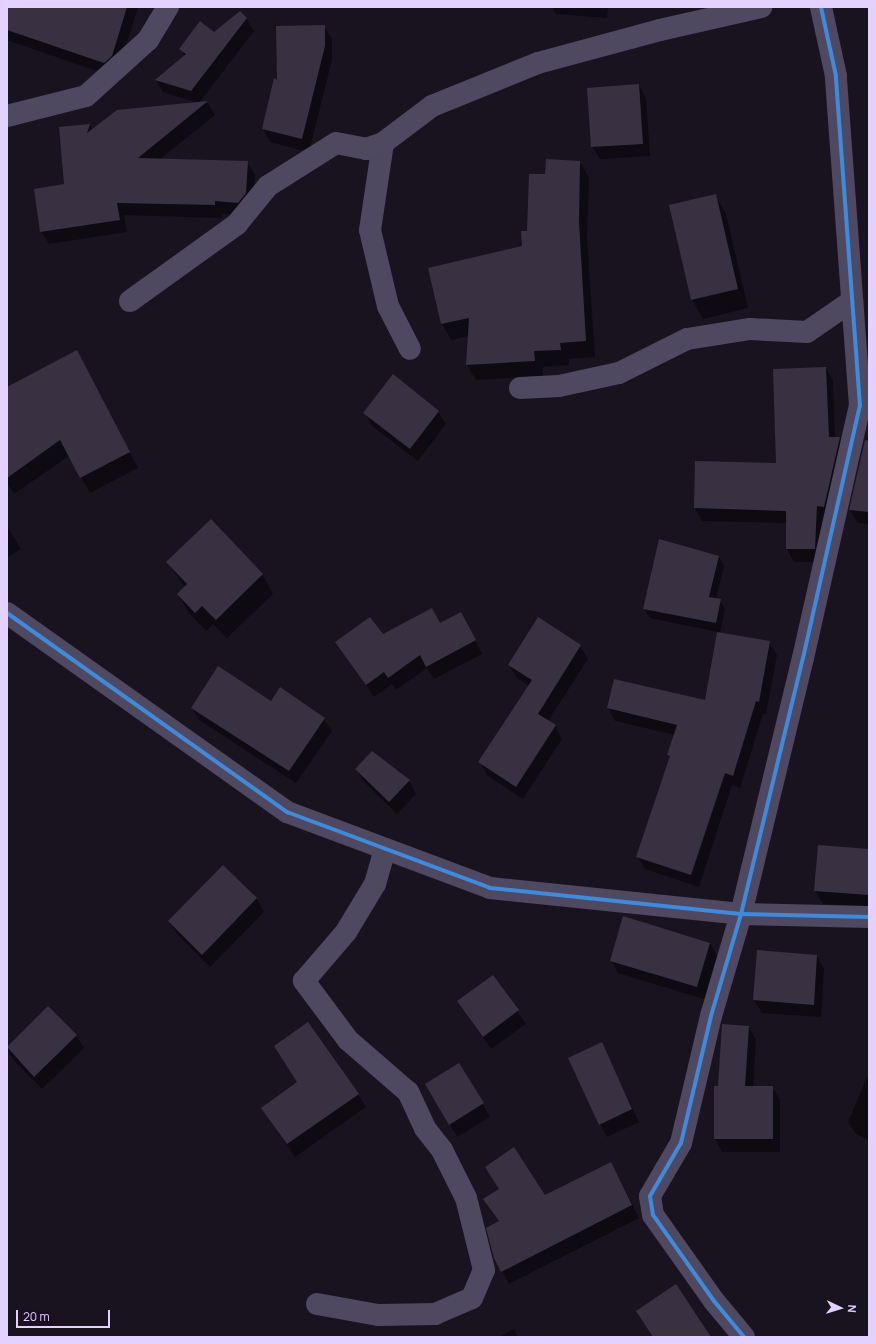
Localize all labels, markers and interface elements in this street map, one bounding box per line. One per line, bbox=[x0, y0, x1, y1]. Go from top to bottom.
north arrow bbox=[820, 1288, 860, 1328]
scale bar bbox=[18, 1302, 112, 1328]
text: N bbox=[845, 1304, 860, 1313]
text: 20 m bbox=[23, 1308, 50, 1325]

